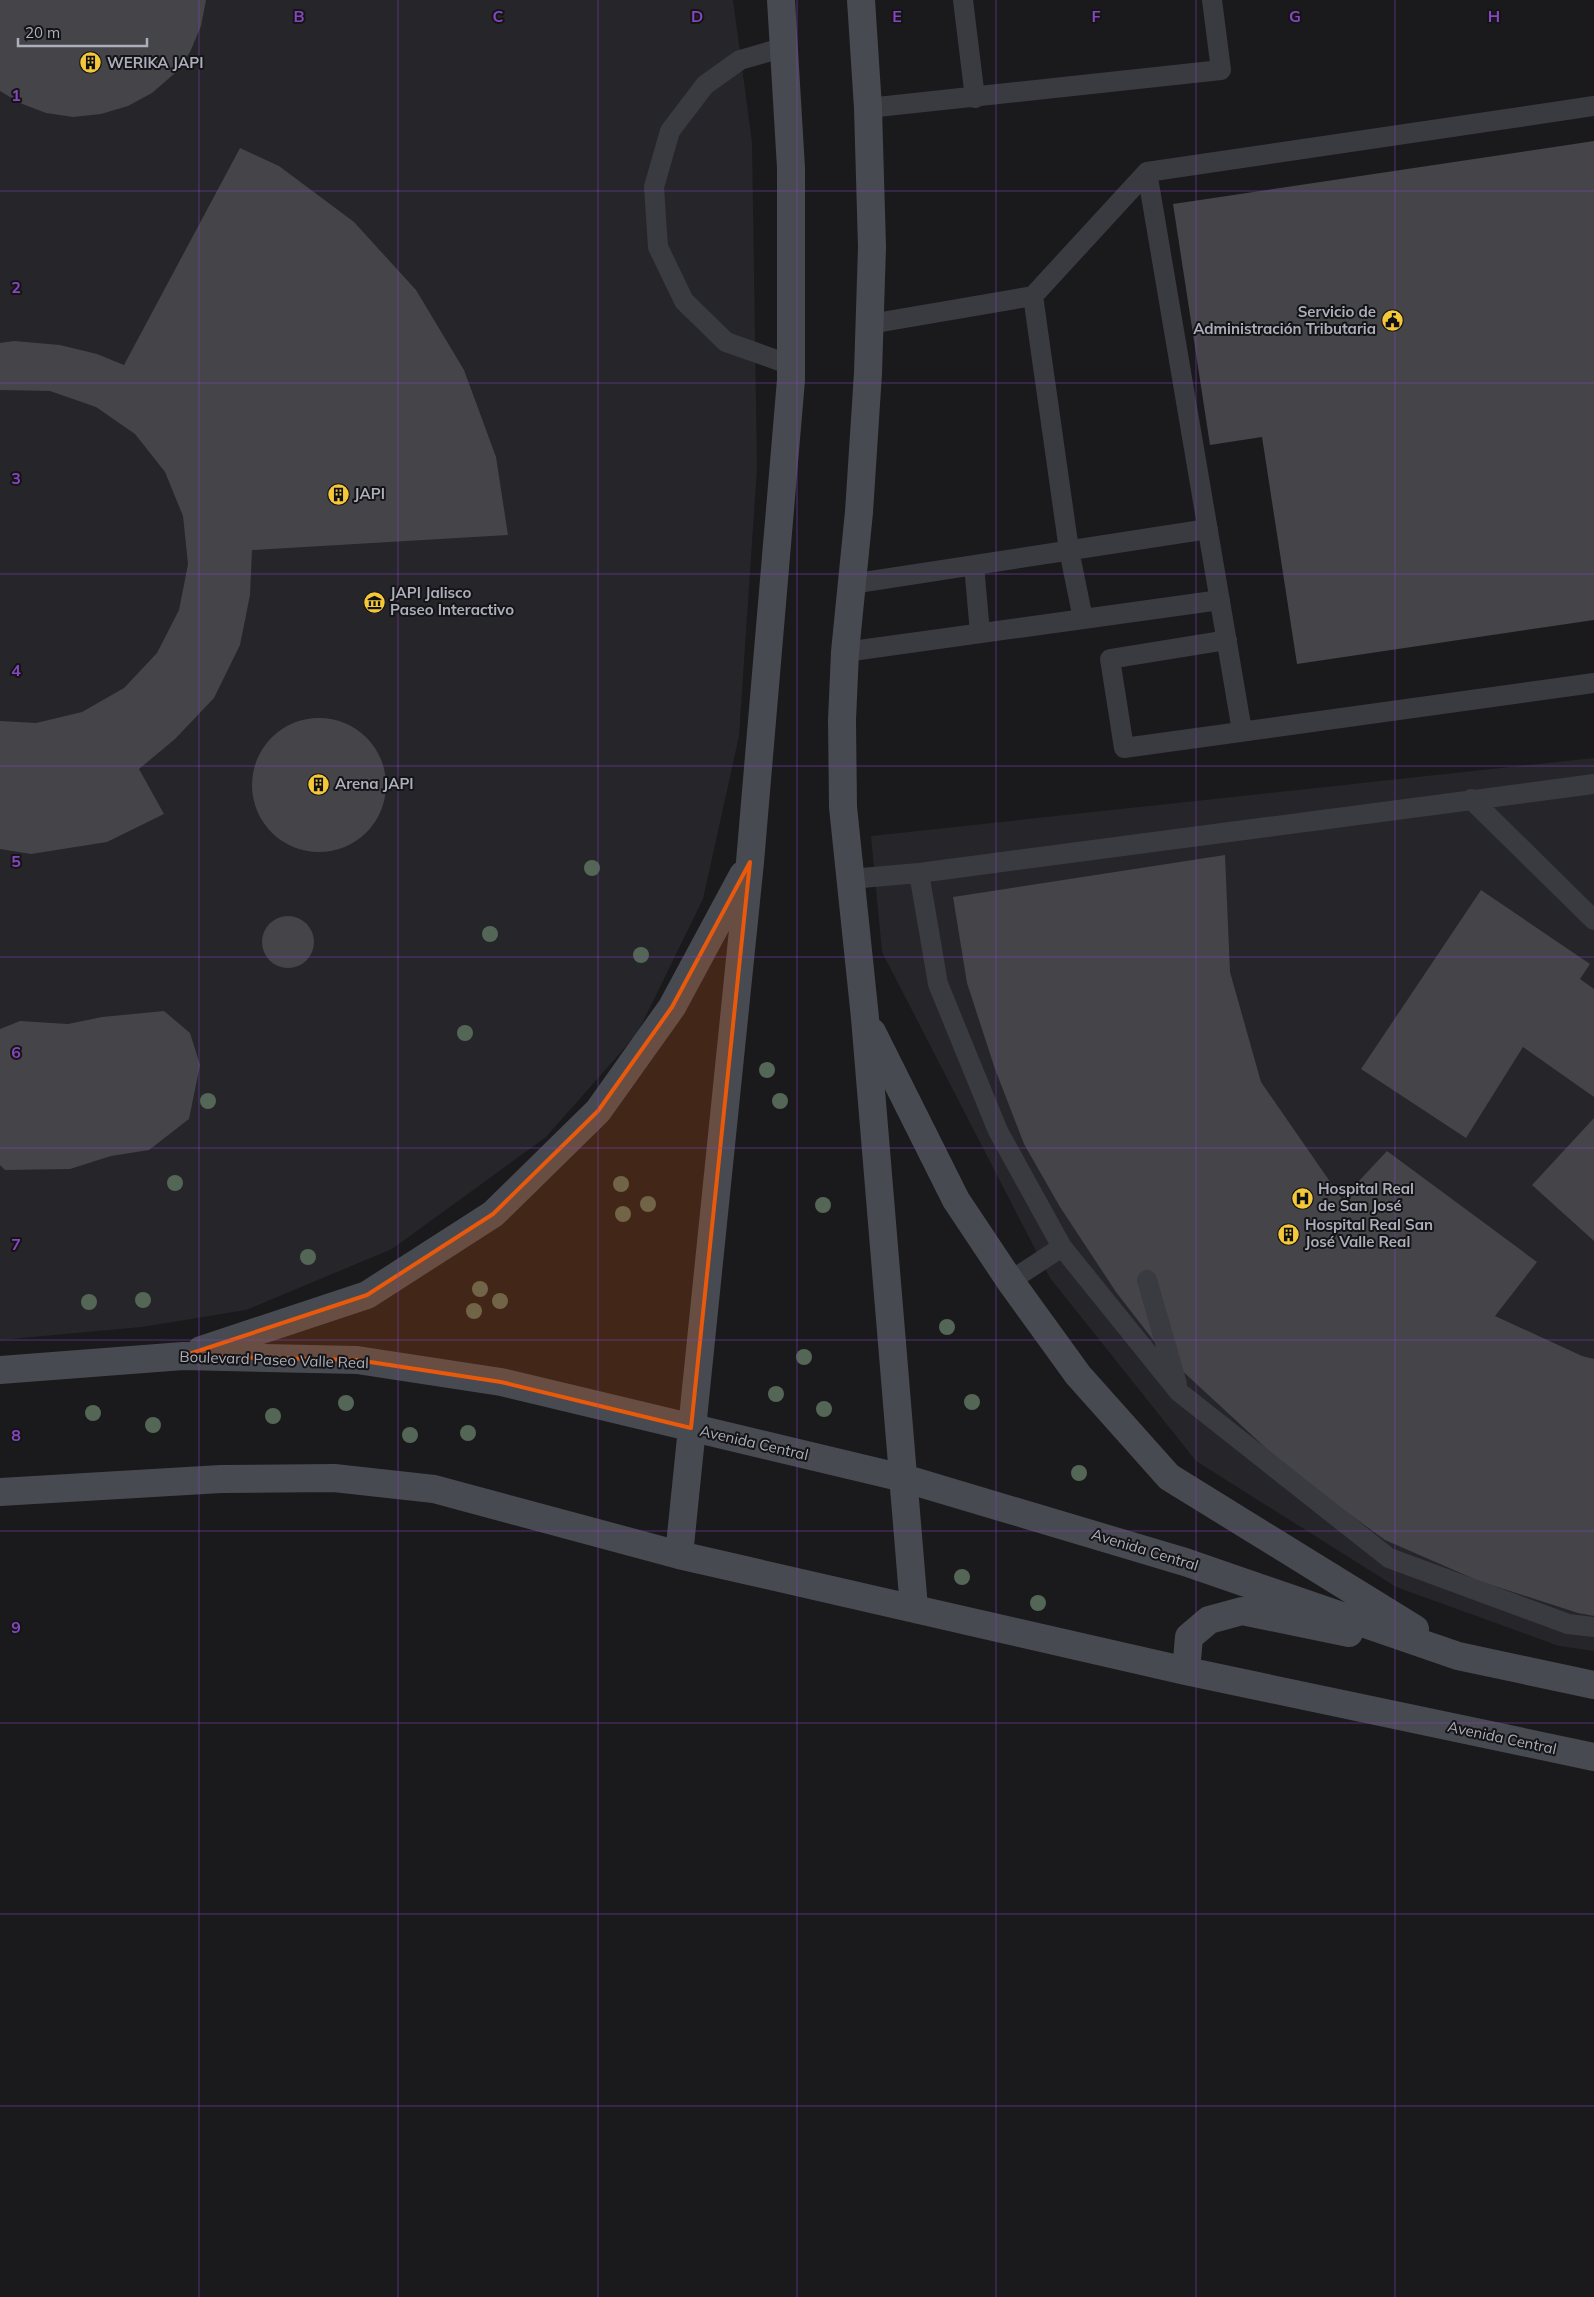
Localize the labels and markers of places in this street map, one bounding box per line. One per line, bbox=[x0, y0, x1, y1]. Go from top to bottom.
building icon: WERIKA JAPI bbox=[79, 51, 103, 75]
place label: WERIKA JAPI bbox=[107, 53, 203, 72]
place label: Servicio de Administración Tributaria bbox=[1193, 302, 1376, 338]
public building icon: Servicio de Administración Tributaria bbox=[1380, 309, 1404, 333]
building icon: JAPI bbox=[326, 482, 350, 506]
place label: JAPI bbox=[354, 484, 385, 503]
place label: JAPI Jalisco Paseo Interactivo bbox=[390, 583, 514, 619]
museum icon: JAPI Jalisco Paseo Interactivo bbox=[362, 590, 386, 614]
building icon: Arena JAPI bbox=[307, 772, 331, 796]
place label: Arena JAPI bbox=[335, 774, 414, 793]
place label: Hospital Real de San José bbox=[1318, 1179, 1414, 1215]
hospital icon: Hospital Real de San José bbox=[1290, 1186, 1314, 1210]
place label: Hospital Real San José Valle Real bbox=[1305, 1215, 1433, 1251]
building icon: Hospital Real San José Valle Real bbox=[1277, 1222, 1301, 1246]

